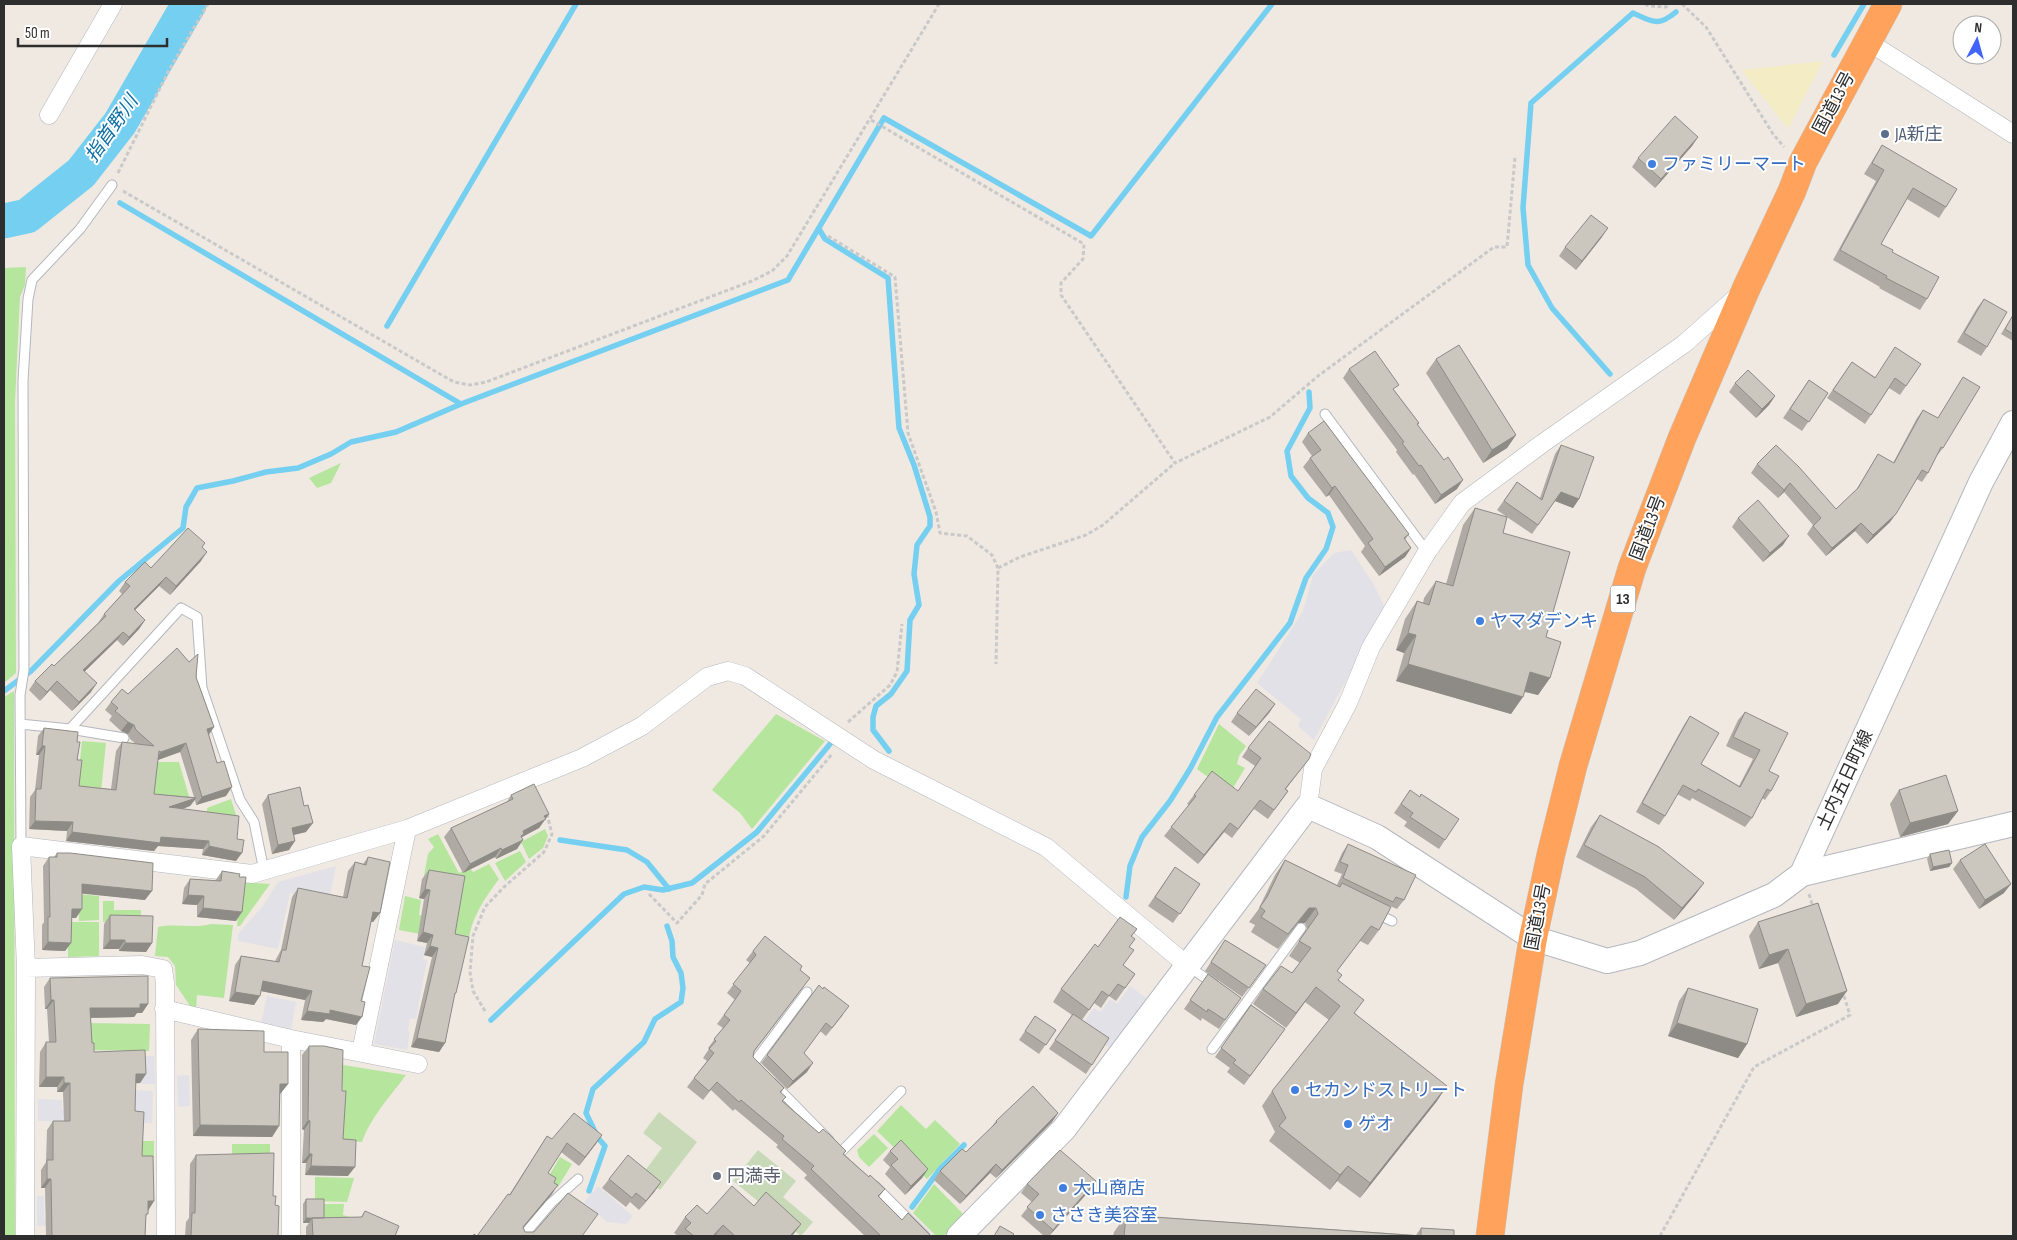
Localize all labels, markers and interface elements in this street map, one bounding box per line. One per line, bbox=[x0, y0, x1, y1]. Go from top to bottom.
scale bar bbox=[18, 15, 166, 47]
north arrow bbox=[1952, 15, 2002, 65]
text: N bbox=[1974, 19, 1983, 36]
text: 50 m bbox=[25, 24, 50, 43]
street label: 国道13号 bbox=[1809, 68, 1859, 138]
water label: 指首野川 bbox=[81, 90, 144, 167]
place label: JA新庄 bbox=[1894, 124, 1942, 145]
marker: JA新庄 bbox=[1879, 128, 1891, 140]
place label: ファミリーマート bbox=[1662, 154, 1806, 175]
marker: ファミリーマート bbox=[1646, 158, 1658, 170]
street label: 国道13号 bbox=[1626, 493, 1670, 563]
road number: 13 bbox=[1610, 586, 1636, 612]
place label: ヤマダデンキ bbox=[1490, 611, 1598, 632]
marker: ヤマダデンキ bbox=[1474, 615, 1486, 627]
street label: 土内五日町線 bbox=[1813, 727, 1877, 833]
street label: 国道13号 bbox=[1521, 882, 1555, 952]
place label: セカンドストリート bbox=[1305, 1080, 1467, 1101]
marker: セカンドストリート bbox=[1289, 1084, 1301, 1096]
place label: ゲオ bbox=[1358, 1114, 1394, 1135]
marker: ゲオ bbox=[1342, 1118, 1354, 1130]
place label: 円満寺 bbox=[727, 1166, 781, 1187]
marker: 円満寺 bbox=[711, 1170, 723, 1182]
place label: 大山商店 bbox=[1073, 1178, 1145, 1199]
marker: 大山商店 bbox=[1057, 1182, 1069, 1194]
place label: ささき美容室 bbox=[1050, 1205, 1158, 1226]
marker: ささき美容室 bbox=[1034, 1209, 1046, 1221]

